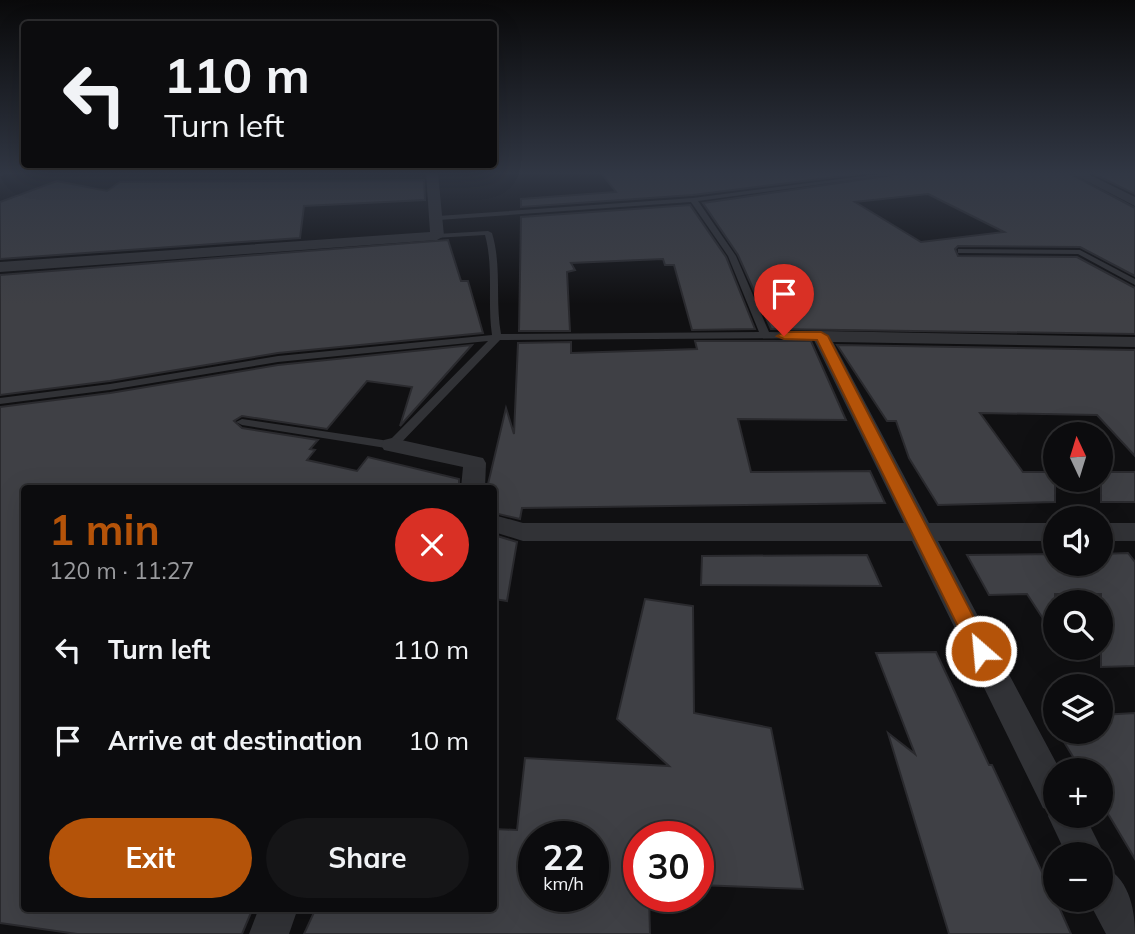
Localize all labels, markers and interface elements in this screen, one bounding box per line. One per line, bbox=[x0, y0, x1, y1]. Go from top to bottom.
text: 110 m bbox=[164, 44, 310, 105]
icon: left bbox=[49, 49, 140, 140]
text: Turn left bbox=[164, 105, 284, 145]
pin bbox=[754, 264, 814, 336]
icon: arrive bbox=[765, 275, 803, 313]
north arrow bbox=[1043, 422, 1113, 492]
map controls bbox=[1043, 422, 1113, 912]
text: 1 min bbox=[49, 503, 160, 556]
button: sound bbox=[1043, 506, 1113, 576]
button: close bbox=[395, 508, 469, 582]
text: 120 m · 11:27 bbox=[49, 556, 194, 585]
button: search bbox=[1043, 590, 1113, 660]
position arrow bbox=[944, 614, 1018, 688]
icon: left bbox=[49, 631, 87, 669]
text: Turn left bbox=[108, 633, 210, 666]
text: 110 m bbox=[393, 633, 469, 666]
button: layers bbox=[1043, 674, 1113, 744]
icon: arrive bbox=[49, 722, 87, 760]
text: Arrive at destination bbox=[108, 724, 363, 757]
text: 10 m bbox=[408, 724, 469, 757]
button: + bbox=[1043, 758, 1113, 828]
button: Exit bbox=[49, 818, 252, 898]
button: Share bbox=[266, 818, 469, 898]
speed limit sign: 30 bbox=[623, 821, 714, 912]
text: 22 bbox=[542, 835, 585, 879]
button: − bbox=[1043, 842, 1113, 912]
text: km/h bbox=[543, 872, 584, 895]

